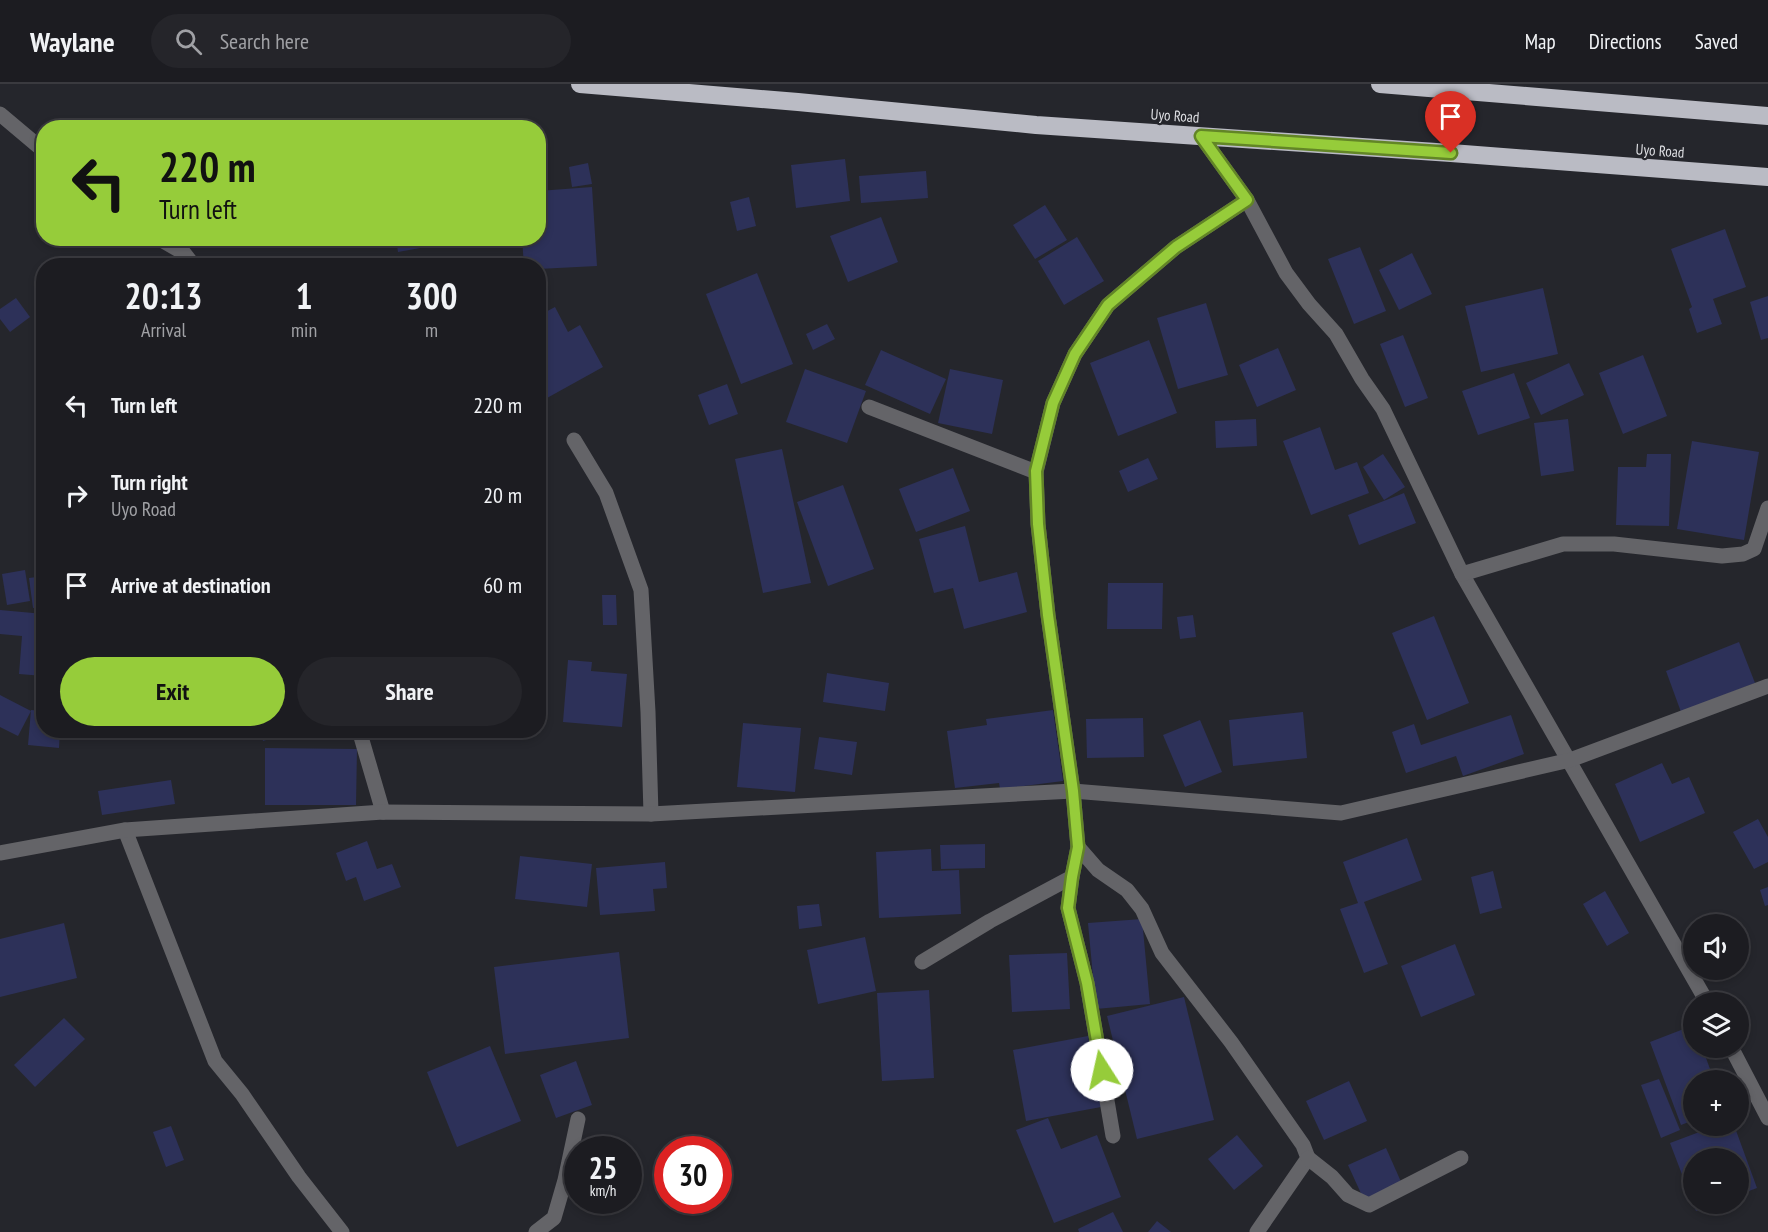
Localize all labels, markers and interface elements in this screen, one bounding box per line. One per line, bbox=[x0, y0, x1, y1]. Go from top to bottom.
search box bbox=[151, 14, 571, 68]
text: Waylane bbox=[30, 23, 115, 60]
icon: search bbox=[172, 25, 205, 58]
text: Search here bbox=[220, 27, 309, 55]
text: Map bbox=[1525, 28, 1556, 55]
text: Directions bbox=[1589, 28, 1662, 55]
text: Saved bbox=[1695, 28, 1738, 55]
pin bbox=[1425, 91, 1476, 153]
icon: arrive bbox=[1434, 100, 1467, 133]
street label: Uyo Road bbox=[1150, 104, 1200, 127]
text: 220 m bbox=[159, 139, 256, 194]
street label: Uyo Road bbox=[1635, 139, 1685, 162]
icon: left bbox=[60, 144, 138, 222]
text: Turn left bbox=[159, 192, 237, 226]
text: 20:13 bbox=[125, 272, 202, 319]
text: 1 bbox=[295, 272, 313, 319]
text: 300 bbox=[406, 272, 457, 319]
text: Arrival bbox=[141, 317, 186, 343]
text: min bbox=[291, 317, 317, 343]
text: m bbox=[425, 317, 438, 343]
icon: left bbox=[60, 389, 93, 422]
text: Turn left bbox=[111, 391, 177, 419]
text: 220 m bbox=[473, 391, 522, 419]
text: Turn right bbox=[111, 468, 188, 496]
icon: right bbox=[60, 479, 93, 512]
text: 20 m bbox=[483, 481, 522, 509]
text: Uyo Road bbox=[111, 496, 176, 522]
icon: arrive bbox=[60, 569, 93, 602]
text: Arrive at destination bbox=[111, 571, 271, 599]
text: 60 m bbox=[483, 571, 522, 599]
button: Exit bbox=[60, 657, 285, 726]
button: Share bbox=[297, 657, 522, 726]
map controls bbox=[1683, 914, 1749, 1214]
button: sound bbox=[1683, 914, 1749, 980]
button: layers bbox=[1683, 992, 1749, 1058]
position arrow bbox=[1070, 1038, 1134, 1102]
button: + bbox=[1683, 1070, 1749, 1136]
speed limit sign: 30 bbox=[654, 1136, 732, 1214]
text: 25 bbox=[589, 1148, 617, 1187]
button: − bbox=[1683, 1148, 1749, 1214]
text: km/h bbox=[590, 1181, 616, 1200]

